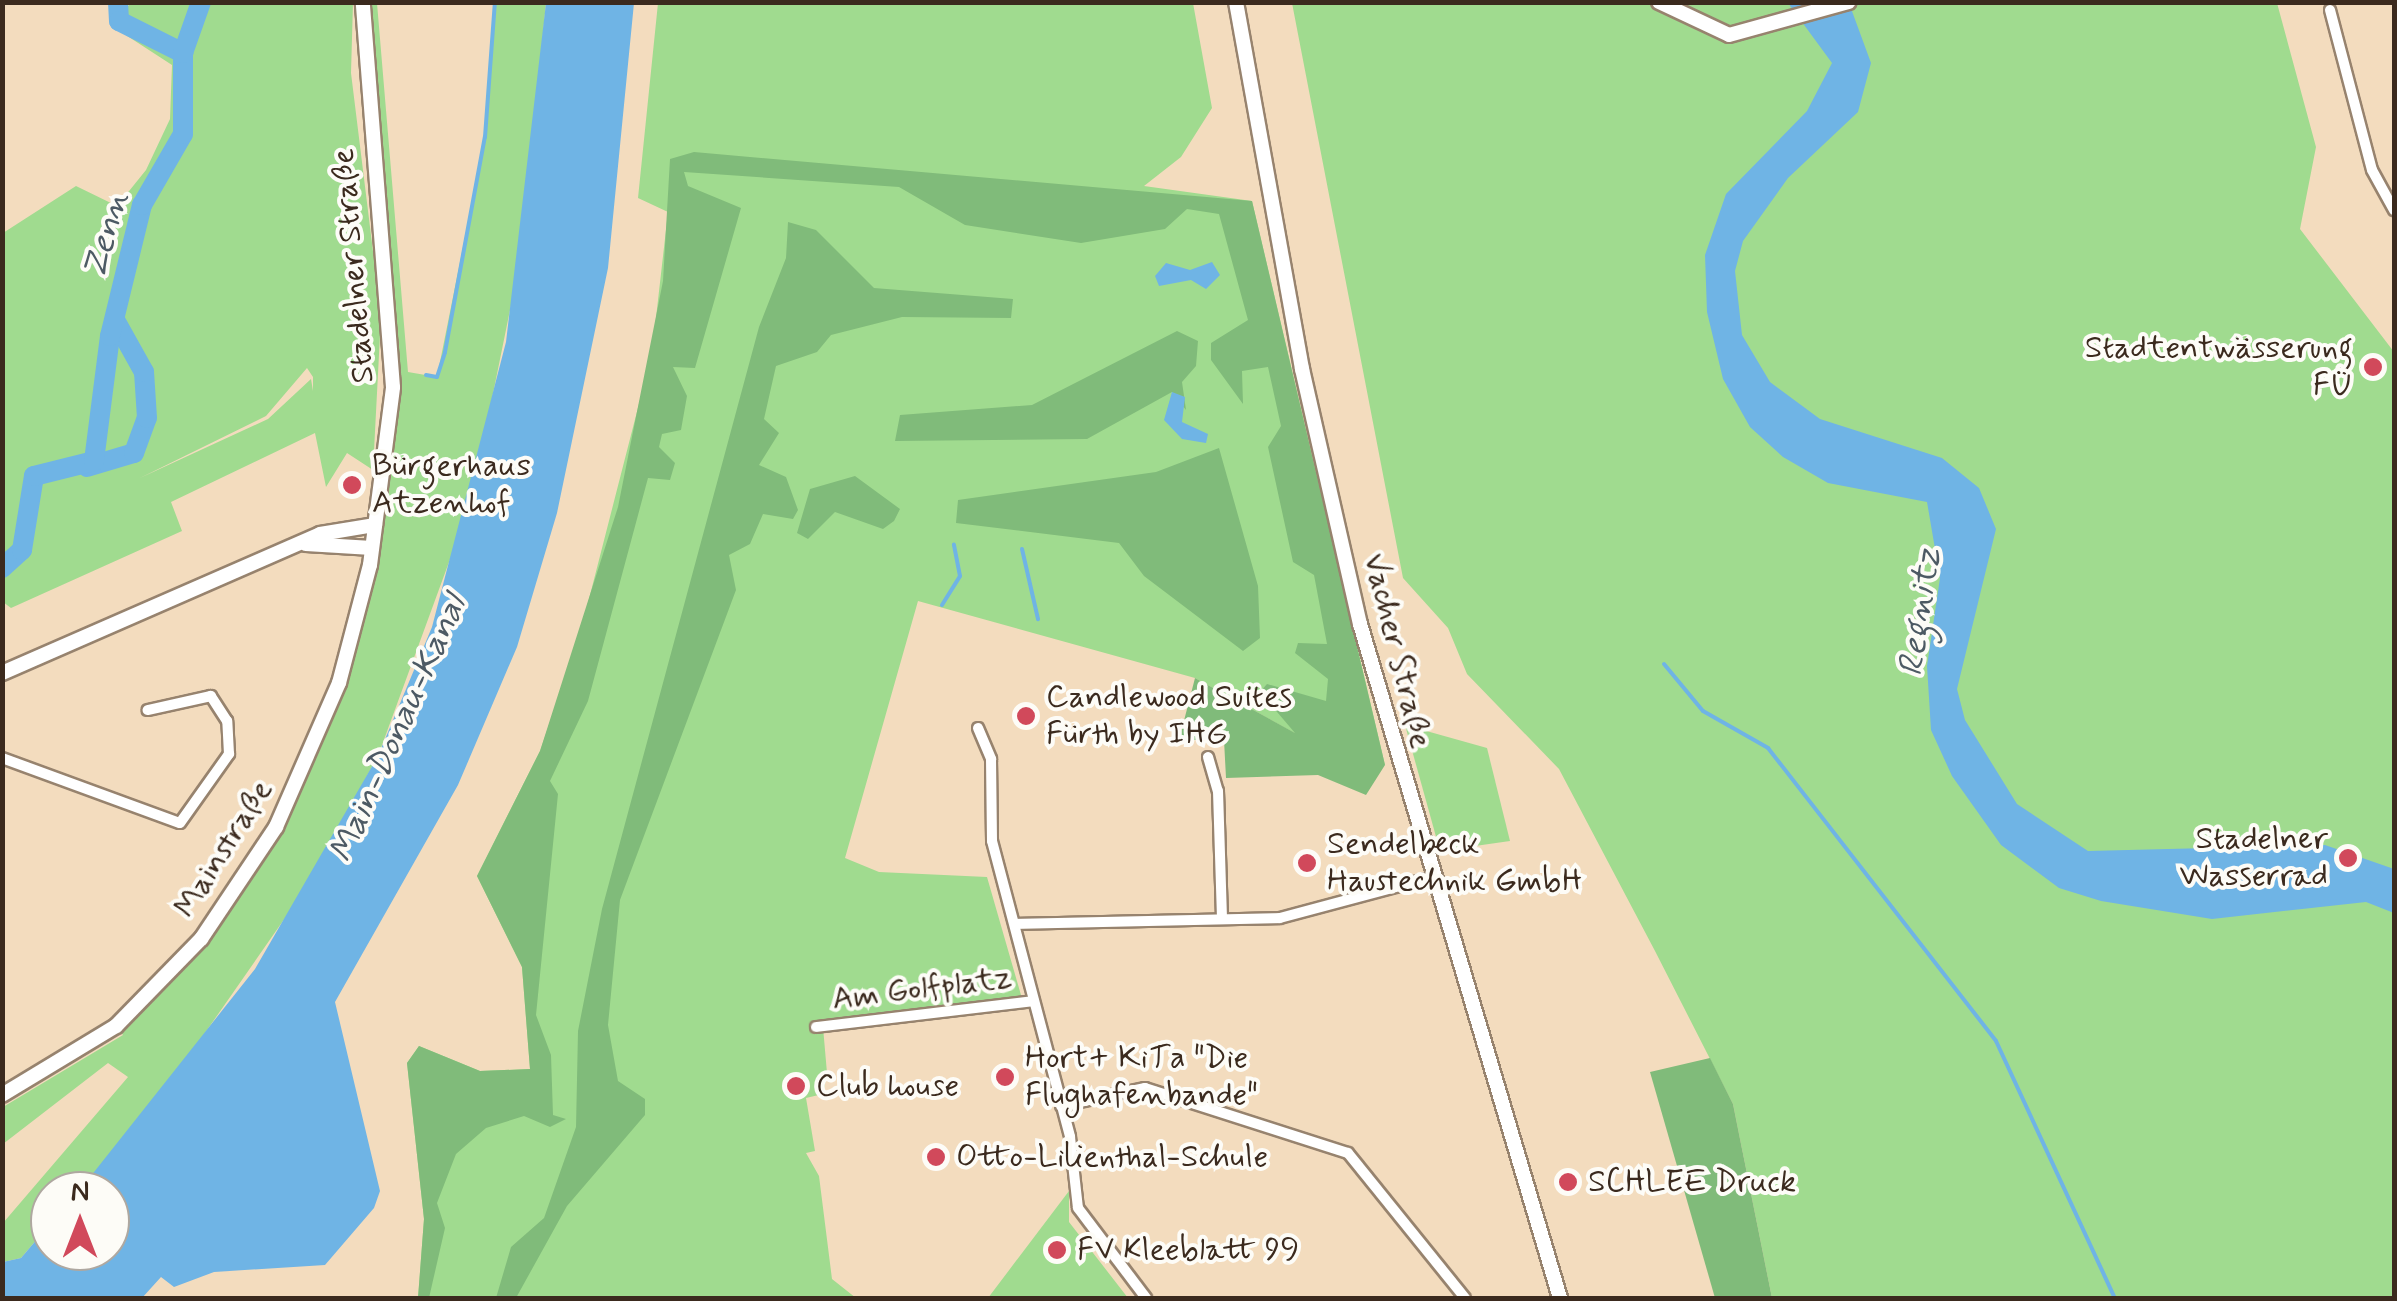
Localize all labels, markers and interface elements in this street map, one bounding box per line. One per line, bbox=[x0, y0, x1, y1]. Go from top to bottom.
street label: Stadelner Straße bbox=[325, 147, 383, 385]
water label: Zenn bbox=[74, 187, 138, 283]
place label: Stadtentwässerung FÜ bbox=[2085, 330, 2353, 405]
marker: Stadtentwässerung FÜ bbox=[2362, 356, 2384, 378]
place label: Bürgerhaus Atzenhof bbox=[372, 448, 531, 523]
marker: Bürgerhaus Atzenhof bbox=[341, 474, 363, 496]
water label: Regnitz bbox=[1890, 545, 1950, 679]
street label: Vacher Straße bbox=[1354, 550, 1440, 752]
water label: Main-Donau-Kanal bbox=[320, 589, 476, 869]
place label: Candlewood Suites Fürth by IHG bbox=[1046, 679, 1294, 754]
marker: Candlewood Suites Fürth by IHG bbox=[1015, 705, 1037, 727]
street label: Mainstraße bbox=[167, 773, 281, 925]
place label: Stadelner Wasserrad bbox=[2180, 821, 2328, 896]
place label: Sendelbeck Haustechnik GmbH bbox=[1327, 826, 1585, 901]
marker: Stadelner Wasserrad bbox=[2337, 847, 2359, 869]
marker: Sendelbeck Haustechnik GmbH bbox=[1296, 852, 1318, 874]
street label: Am Golfplatz bbox=[832, 959, 1012, 1019]
place label: Hort+ KiTa "Die Flughafenbande" bbox=[1025, 1040, 1258, 1115]
marker: Hort+ KiTa "Die Flughafenbande" bbox=[994, 1066, 1016, 1088]
place label: Club house bbox=[816, 1067, 959, 1105]
marker: Club house bbox=[785, 1075, 807, 1097]
place label: Otto-Lilienthal-Schule bbox=[956, 1138, 1268, 1176]
marker: Otto-Lilienthal-Schule bbox=[925, 1146, 947, 1168]
place label: SCHLEE Druck bbox=[1588, 1163, 1794, 1201]
north arrow bbox=[30, 1171, 130, 1271]
marker: SCHLEE Druck bbox=[1557, 1171, 1579, 1193]
text: N bbox=[71, 1174, 89, 1211]
place label: FV Kleeblatt 99 bbox=[1077, 1231, 1303, 1269]
marker: FV Kleeblatt 99 bbox=[1046, 1239, 1068, 1261]

